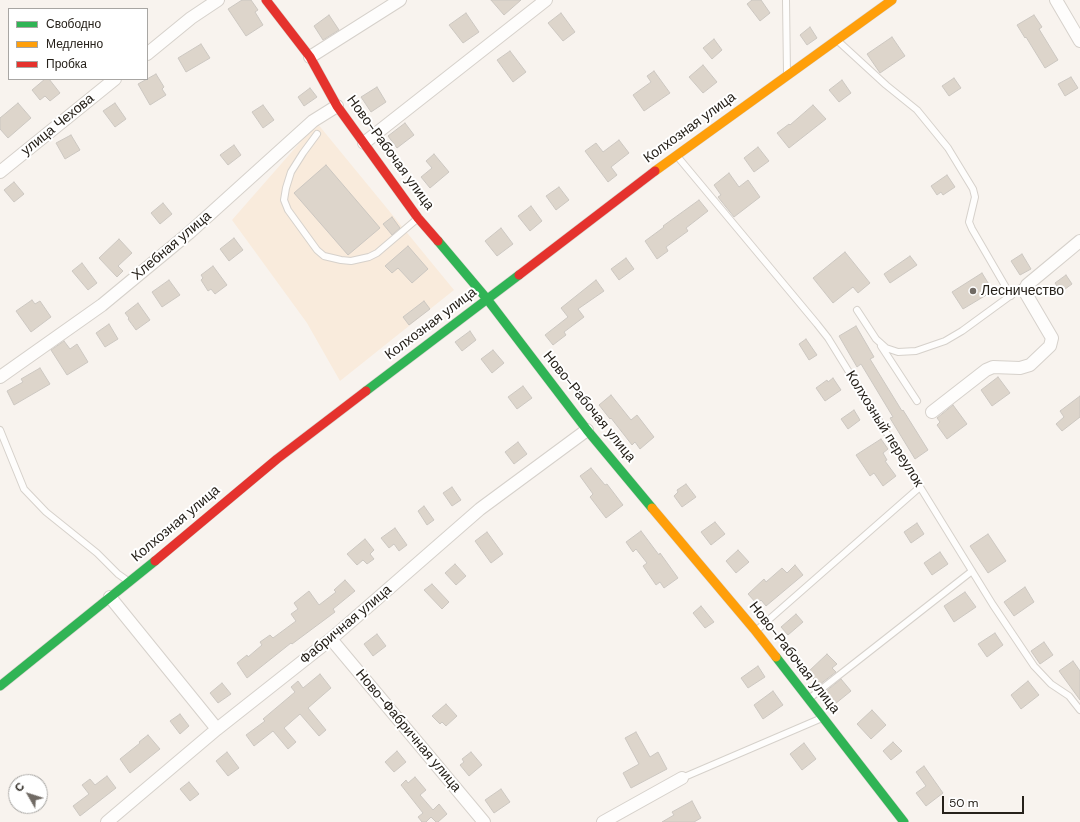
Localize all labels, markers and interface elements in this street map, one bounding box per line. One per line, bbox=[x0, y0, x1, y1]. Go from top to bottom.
legend bbox=[8, 8, 148, 80]
text: Свободно bbox=[46, 16, 101, 32]
text: Медленно bbox=[46, 36, 103, 52]
text: Пробка bbox=[46, 56, 87, 72]
street label: Колхозная улица bbox=[641, 89, 739, 167]
street label: улица Чехова bbox=[18, 91, 98, 159]
street label: Ново-Рабочая улица bbox=[343, 92, 437, 214]
street label: Хлебная улица bbox=[129, 208, 215, 284]
place label: Лесничество bbox=[981, 283, 1064, 299]
street label: Колхозная улица bbox=[382, 284, 480, 364]
marker: Лесничество bbox=[968, 286, 978, 296]
street label: Ново-Рабочая улица bbox=[539, 348, 639, 466]
street label: Колхозный переулок bbox=[841, 368, 927, 490]
street label: Колхозная улица bbox=[128, 482, 224, 566]
street label: Фабричная улица bbox=[297, 582, 395, 668]
street label: Ново-Рабочая улица bbox=[745, 599, 843, 717]
street label: Ново-Фабричная улица bbox=[352, 666, 464, 796]
north arrow bbox=[8, 774, 48, 814]
text: С bbox=[12, 780, 27, 795]
scale bar bbox=[944, 788, 1026, 814]
text: 50 m bbox=[949, 795, 978, 811]

